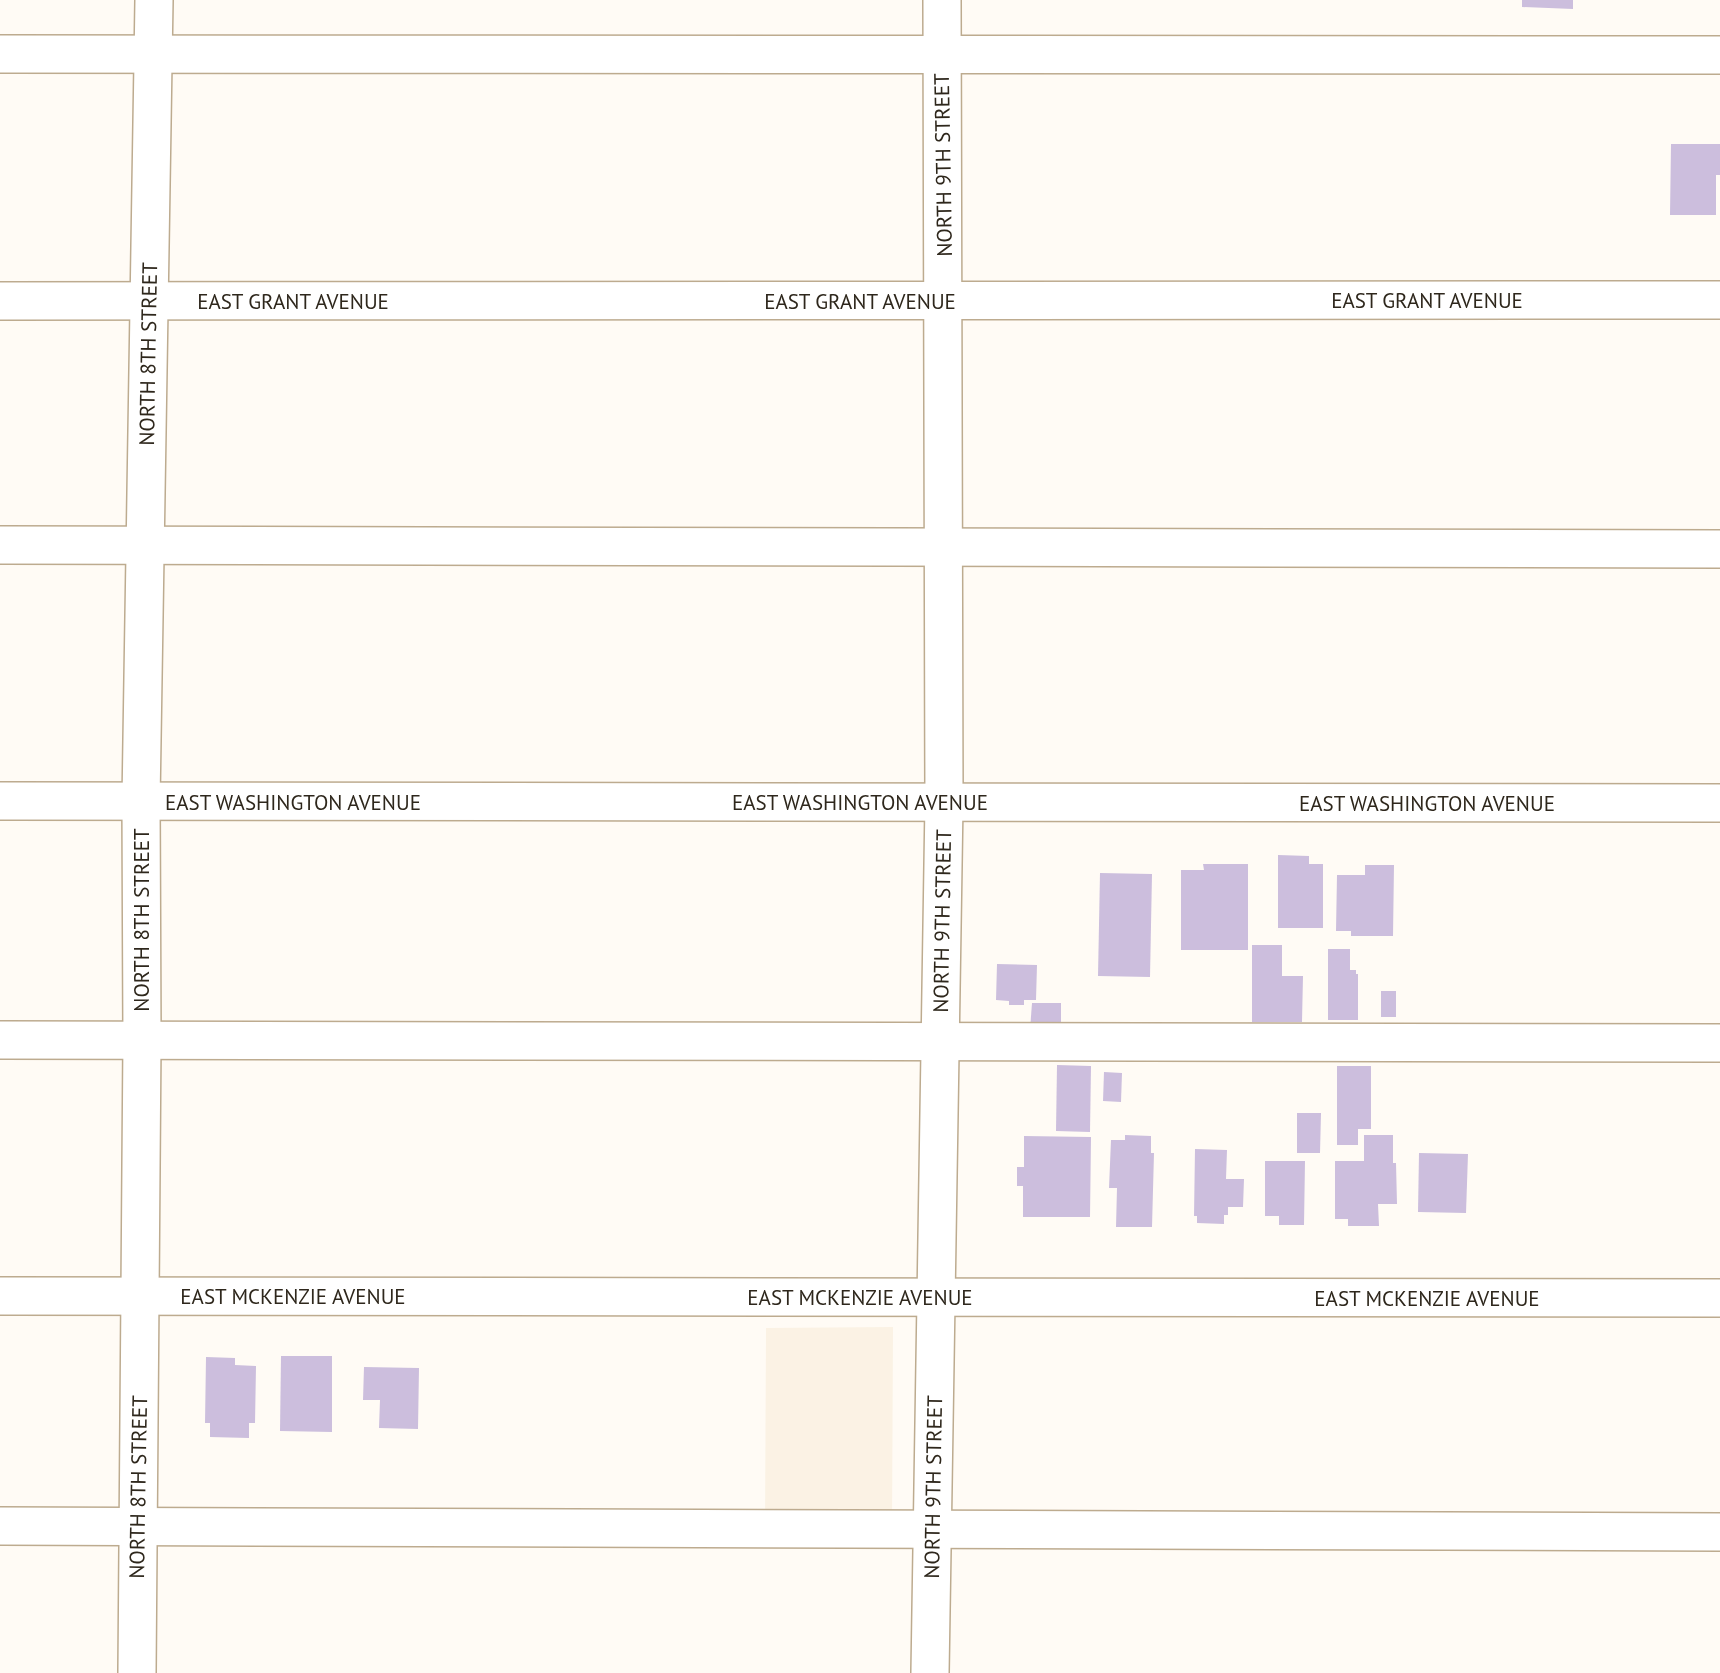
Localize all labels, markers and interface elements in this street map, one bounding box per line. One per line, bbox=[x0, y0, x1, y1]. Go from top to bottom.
street label: NORTH 9TH STREET bbox=[928, 73, 958, 257]
street label: NORTH 8TH STREET bbox=[133, 262, 163, 446]
street label: EAST GRANT AVENUE bbox=[1331, 287, 1523, 314]
street label: EAST GRANT AVENUE bbox=[197, 288, 389, 315]
street label: EAST GRANT AVENUE bbox=[764, 288, 956, 315]
street label: EAST WASHINGTON AVENUE bbox=[165, 789, 421, 816]
street label: EAST WASHINGTON AVENUE bbox=[732, 789, 988, 816]
street label: EAST WASHINGTON AVENUE bbox=[1299, 790, 1555, 817]
street label: NORTH 8TH STREET bbox=[128, 828, 155, 1012]
street label: NORTH 9TH STREET bbox=[927, 829, 957, 1013]
street label: EAST MCKENZIE AVENUE bbox=[180, 1283, 406, 1310]
street label: EAST MCKENZIE AVENUE bbox=[747, 1284, 973, 1311]
street label: EAST MCKENZIE AVENUE bbox=[1314, 1285, 1540, 1312]
street label: NORTH 8TH STREET bbox=[123, 1395, 153, 1579]
street label: NORTH 9TH STREET bbox=[918, 1395, 948, 1579]

